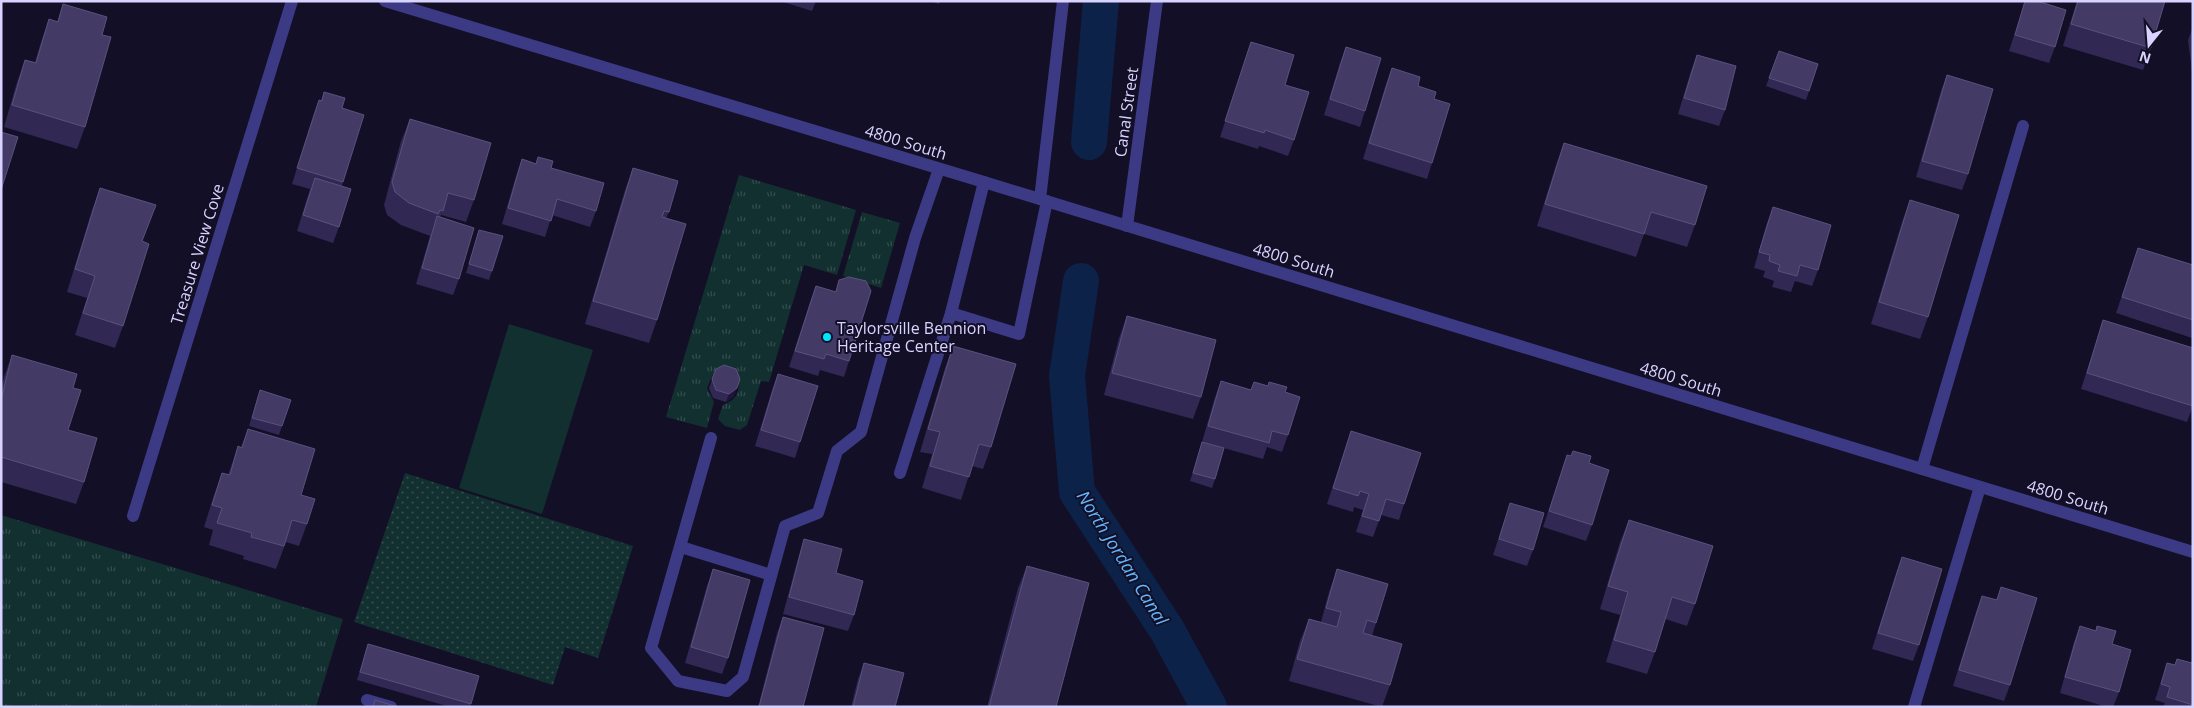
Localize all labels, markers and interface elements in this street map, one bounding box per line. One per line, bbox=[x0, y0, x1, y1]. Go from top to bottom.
north arrow bbox=[2124, 20, 2174, 70]
text: N bbox=[2137, 47, 2153, 69]
street label: Canal Street bbox=[1109, 65, 1143, 158]
street label: 4800 South bbox=[862, 119, 950, 165]
street label: Treasure View Cove bbox=[165, 181, 229, 327]
street label: 4800 South bbox=[1250, 237, 1338, 283]
place label: Taylorsville Bennion Heritage Center bbox=[837, 317, 986, 357]
marker: Taylorsville Bennion Heritage Center bbox=[821, 331, 833, 343]
street label: 4800 South bbox=[1637, 356, 1725, 402]
street label: 4800 South bbox=[2024, 474, 2112, 520]
water label: North Jordan Canal bbox=[1072, 486, 1174, 630]

